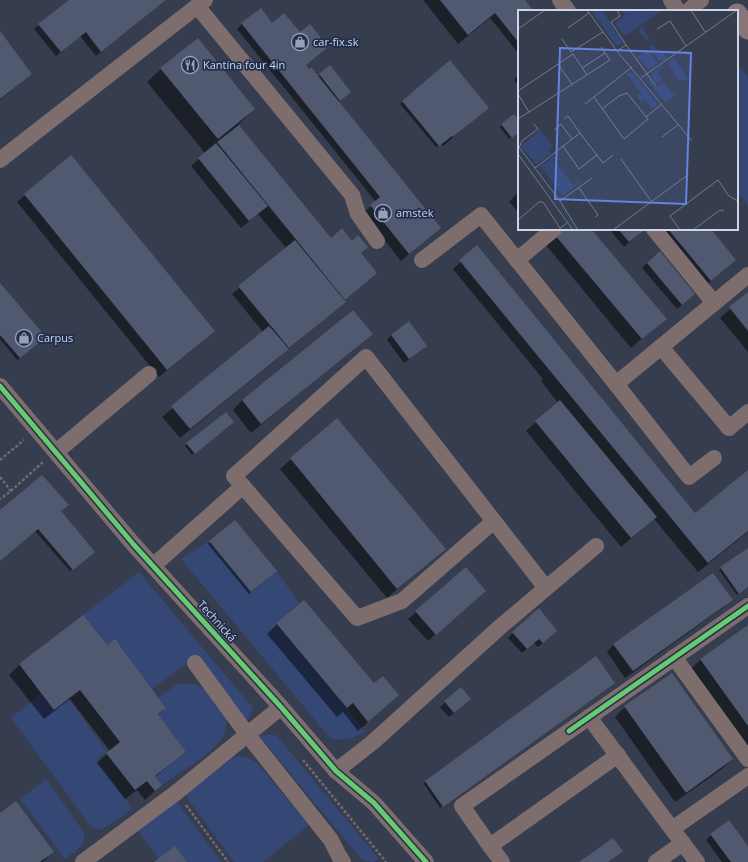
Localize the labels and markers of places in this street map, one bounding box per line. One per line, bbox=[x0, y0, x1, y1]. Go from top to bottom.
shop icon: car-fix.sk bbox=[290, 32, 310, 52]
place label: car-fix.sk bbox=[313, 34, 359, 49]
restaurant icon: Kantína four 4in bbox=[180, 55, 200, 75]
place label: Kantína four 4in bbox=[203, 57, 285, 72]
shop icon: amstek bbox=[373, 203, 393, 223]
place label: amstek bbox=[396, 205, 434, 220]
shop icon: Carpus bbox=[14, 328, 34, 348]
place label: Carpus bbox=[37, 330, 73, 345]

